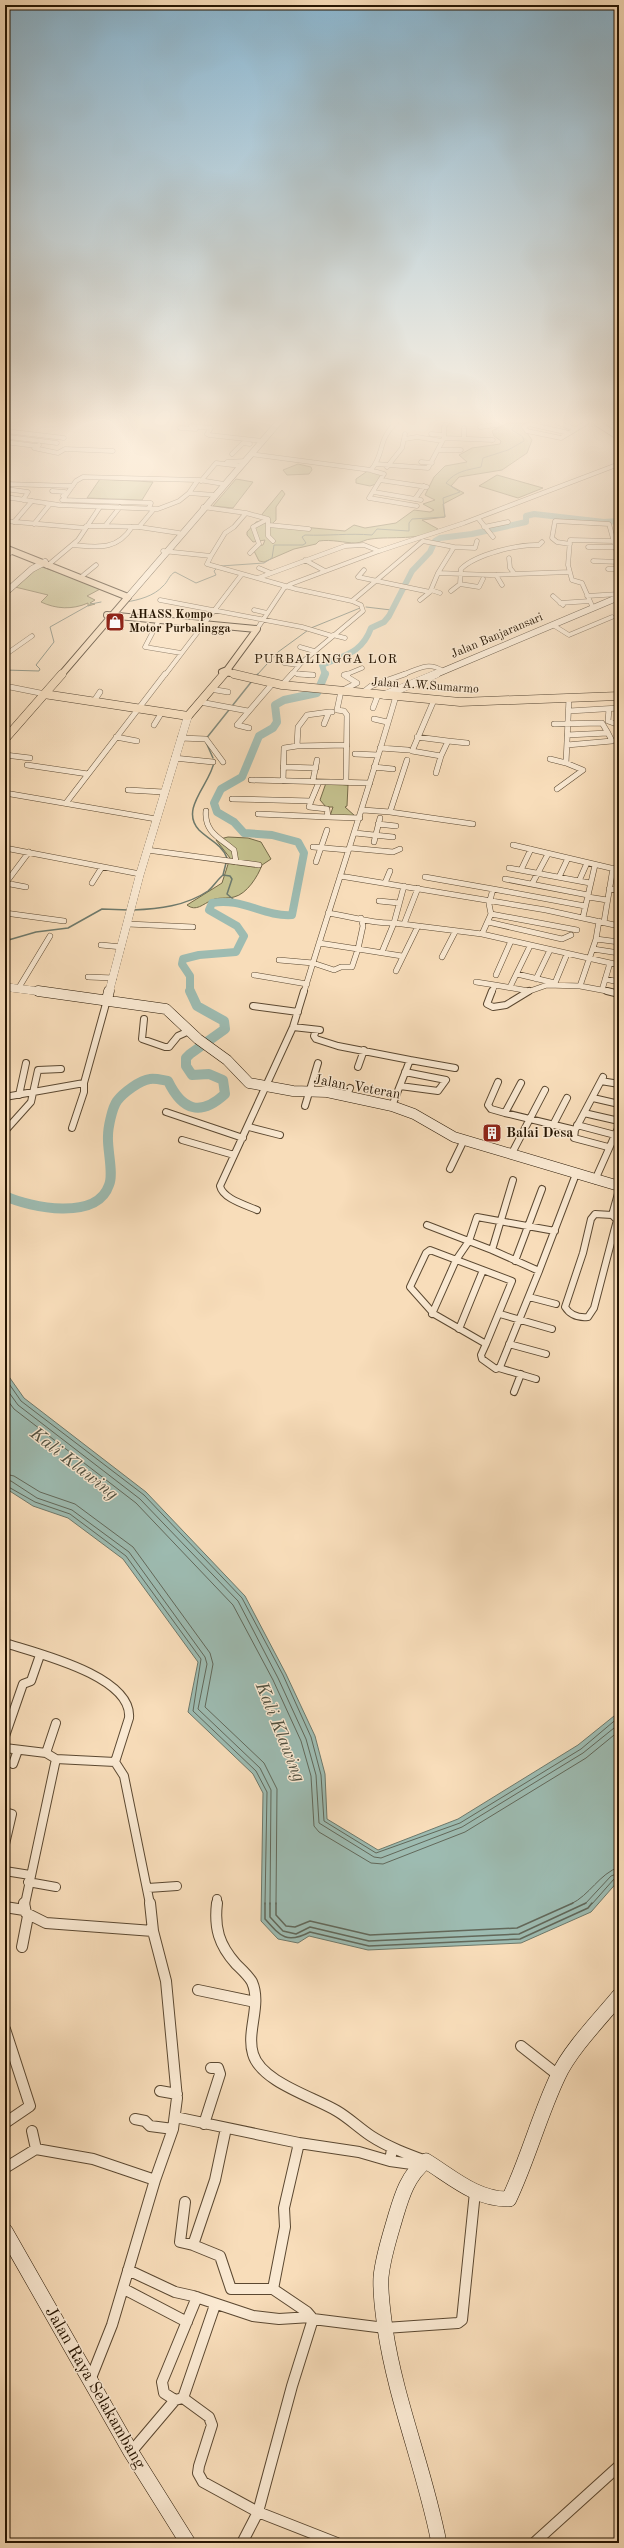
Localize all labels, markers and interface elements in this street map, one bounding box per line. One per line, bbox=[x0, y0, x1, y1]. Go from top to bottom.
place label: AHASS Kompo Motor Purbalingga bbox=[129, 609, 231, 635]
shop icon: AHASS Kompo Motor Purbalingga bbox=[104, 611, 126, 633]
street label: Jalan Banjaransari bbox=[449, 611, 545, 661]
district label: PURBALINGGA LOR bbox=[254, 653, 398, 666]
street label: Jalan A.W.Sumarmo bbox=[371, 676, 479, 696]
street label: Jalan. Veteran bbox=[312, 1072, 402, 1102]
building icon: Balai Desa bbox=[481, 1122, 503, 1144]
place label: Balai Desa bbox=[506, 1126, 573, 1140]
water label: Kali Klawing bbox=[26, 1424, 122, 1504]
water label: Kali Klawing bbox=[251, 1679, 308, 1785]
street label: Jalan Raya Selakambang bbox=[42, 2304, 148, 2472]

